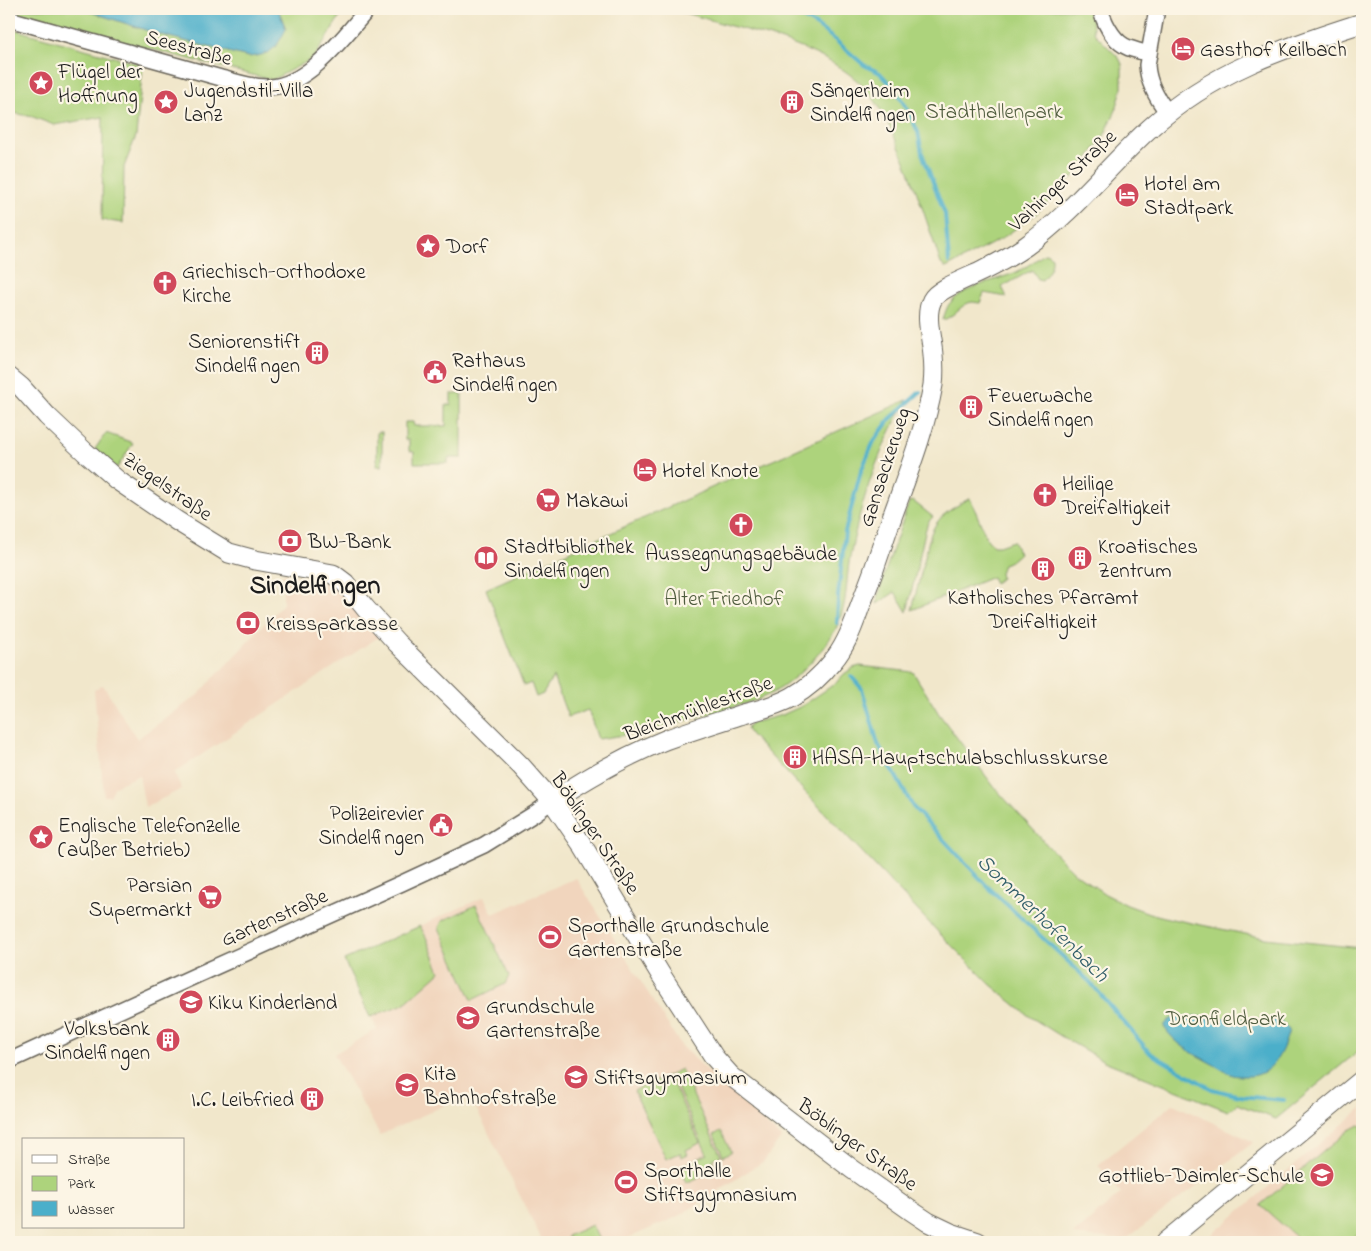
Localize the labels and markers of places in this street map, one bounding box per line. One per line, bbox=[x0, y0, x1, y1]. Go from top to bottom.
hotel icon: Gasthof Keilbach bbox=[1170, 36, 1196, 62]
place label: Gasthof Keilbach bbox=[1200, 36, 1347, 66]
place label: Flügel der Hoffnung bbox=[57, 58, 143, 114]
place icon: Flügel der Hoffnung bbox=[28, 70, 54, 96]
place label: Jugendstil-Villa Lanz bbox=[184, 77, 313, 131]
place label: Sängerheim Sindelfingen bbox=[810, 77, 915, 133]
place icon: Jugendstil-Villa Lanz bbox=[153, 89, 179, 115]
building icon: Sängerheim Sindelfingen bbox=[779, 89, 805, 115]
place label: Hotel am Stadtpark bbox=[1144, 170, 1234, 224]
hotel icon: Hotel am Stadtpark bbox=[1114, 182, 1140, 208]
place icon: Dorf bbox=[415, 233, 441, 259]
place label: Dorf bbox=[445, 233, 489, 263]
place label: Griechisch-Orthodoxe Kirche bbox=[182, 258, 366, 312]
church icon: Griechisch-Orthodoxe Kirche bbox=[152, 270, 178, 296]
place label: Seniorenstift Sindelfingen bbox=[188, 328, 300, 384]
building icon: Seniorenstift Sindelfingen bbox=[304, 340, 330, 366]
place label: Rathaus Sindelfingen bbox=[452, 347, 557, 403]
public building icon: Rathaus Sindelfingen bbox=[422, 359, 448, 385]
place label: Feuerwache Sindelfingen bbox=[987, 382, 1093, 438]
building icon: Feuerwache Sindelfingen bbox=[958, 394, 984, 420]
hotel icon: Hotel Knote bbox=[632, 457, 658, 483]
place label: Hotel Knote bbox=[662, 457, 759, 487]
place label: Heilige Dreifaltigkeit bbox=[1061, 470, 1171, 526]
church icon: Heilige Dreifaltigkeit bbox=[1032, 482, 1058, 508]
supermarket icon: Makawi bbox=[535, 487, 561, 513]
place label: Makawi bbox=[566, 487, 628, 517]
church icon: Aussegnungsgebäude bbox=[728, 512, 754, 538]
bank icon: BW-Bank bbox=[277, 528, 303, 554]
place label: BW-Bank bbox=[307, 528, 392, 558]
place label: Stadtbibliothek Sindelfingen bbox=[504, 533, 635, 589]
place label: Kroatisches Zentrum bbox=[1098, 533, 1198, 587]
place label: Aussegnungsgebäude bbox=[645, 540, 837, 572]
library icon: Stadtbibliothek Sindelfingen bbox=[473, 545, 499, 571]
building icon: Kroatisches Zentrum bbox=[1067, 545, 1093, 571]
building icon: Katholisches Pfarramt Dreifaltigkeit bbox=[1030, 556, 1056, 582]
place label: Katholisches Pfarramt Dreifaltigkeit bbox=[947, 584, 1139, 640]
bank icon: Kreissparkasse bbox=[235, 610, 261, 636]
place label: Kreissparkasse bbox=[266, 610, 398, 640]
building icon: HASA-Hauptschulabschlusskurse bbox=[782, 744, 808, 770]
place label: HASA-Hauptschulabschlusskurse bbox=[812, 744, 1108, 774]
place label: Polizeirevier Sindelfingen bbox=[319, 800, 424, 856]
place label: Englische Telefonzelle (außer Betrieb) bbox=[58, 812, 241, 866]
public building icon: Polizeirevier Sindelfingen bbox=[428, 812, 454, 838]
place icon: Englische Telefonzelle (außer Betrieb) bbox=[28, 824, 54, 850]
place label: Parsian Supermarkt bbox=[89, 872, 192, 926]
supermarket icon: Parsian Supermarkt bbox=[197, 884, 223, 910]
place label: Sporthalle Grundschule Gartenstraße bbox=[568, 912, 770, 966]
sports icon: Sporthalle Grundschule Gartenstraße bbox=[537, 924, 563, 950]
school or university icon: Kiku Kinderland bbox=[178, 989, 204, 1015]
place label: Kiku Kinderland bbox=[208, 989, 338, 1019]
place label: Grundschule Gartenstraße bbox=[486, 993, 600, 1047]
school or university icon: Grundschule Gartenstraße bbox=[455, 1005, 481, 1031]
place label: Volksbank Sindelfingen bbox=[45, 1015, 151, 1071]
building icon: Volksbank Sindelfingen bbox=[155, 1027, 181, 1053]
place label: Kita Bahnhofstraße bbox=[423, 1060, 557, 1114]
school or university icon: Stiftsgymnasium bbox=[563, 1064, 589, 1090]
place label: Stiftsgymnasium bbox=[594, 1064, 747, 1096]
school or university icon: Kita Bahnhofstraße bbox=[394, 1072, 420, 1098]
place label: I.C. Leibfried bbox=[191, 1086, 294, 1116]
building icon: I.C. Leibfried bbox=[299, 1086, 325, 1112]
place label: Sporthalle Stiftsgymnasium bbox=[644, 1157, 797, 1213]
place label: Gottlieb-Daimler-Schule bbox=[1098, 1162, 1305, 1192]
school or university icon: Gottlieb-Daimler-Schule bbox=[1309, 1162, 1335, 1188]
sports icon: Sporthalle Stiftsgymnasium bbox=[613, 1169, 639, 1195]

